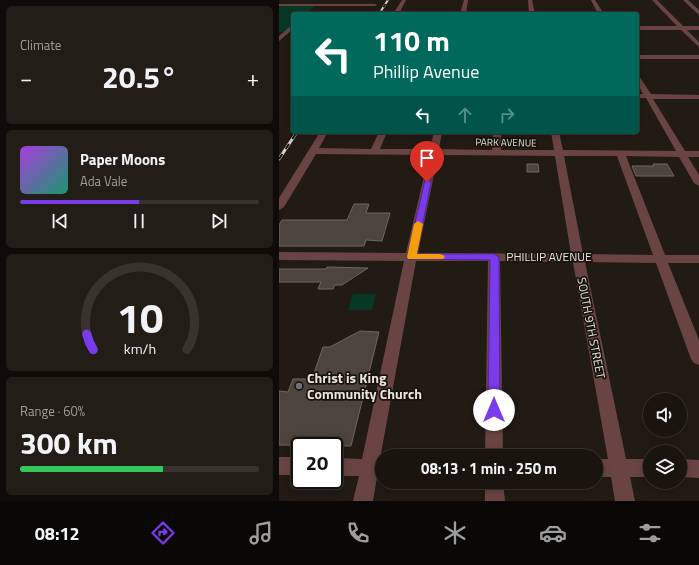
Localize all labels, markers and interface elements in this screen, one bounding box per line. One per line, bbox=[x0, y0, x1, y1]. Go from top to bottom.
text: 110 m bbox=[373, 19, 450, 62]
icon: left bbox=[307, 28, 359, 80]
text: Climate bbox=[20, 35, 61, 55]
text: 20.5° bbox=[102, 54, 177, 100]
text: Phillip Avenue bbox=[373, 58, 479, 85]
text: − bbox=[20, 61, 32, 95]
text: + bbox=[247, 61, 259, 95]
icon: left bbox=[412, 104, 434, 126]
icon: ahead bbox=[454, 104, 476, 126]
icon: right bbox=[496, 104, 518, 126]
street label: PARK AVENUE bbox=[475, 134, 537, 151]
pin bbox=[410, 141, 444, 182]
icon: arrive bbox=[416, 147, 438, 169]
text: Paper Moons bbox=[80, 148, 165, 171]
text: Ada Vale bbox=[80, 171, 127, 191]
icon: previous bbox=[49, 210, 71, 232]
icon: pause bbox=[128, 210, 150, 232]
icon: next bbox=[208, 210, 230, 232]
street label: PHILLIP AVENUE bbox=[506, 247, 592, 266]
street label: SOUTH 9TH STREET bbox=[572, 276, 611, 381]
text: 10 bbox=[116, 286, 163, 349]
text: km/h bbox=[123, 338, 156, 360]
place label: Christ is King Community Church bbox=[307, 367, 422, 404]
marker: Christ is King Community Church bbox=[294, 381, 304, 391]
position arrow bbox=[473, 389, 515, 431]
map controls bbox=[643, 393, 687, 489]
button: sound bbox=[643, 393, 687, 437]
text: Range · 60% bbox=[20, 401, 85, 421]
text: 300 km bbox=[20, 420, 118, 466]
speed limit sign: 20 bbox=[291, 437, 343, 489]
button: layers bbox=[643, 445, 687, 489]
text: 08:13 · 1 min · 250 m bbox=[421, 457, 557, 480]
icon: directions bbox=[149, 519, 177, 547]
icon: music bbox=[247, 519, 275, 547]
icon: phone bbox=[344, 519, 372, 547]
icon: climate bbox=[441, 519, 469, 547]
icon: car bbox=[539, 519, 567, 547]
icon: filters bbox=[636, 519, 664, 547]
text: 08:12 bbox=[35, 520, 80, 547]

